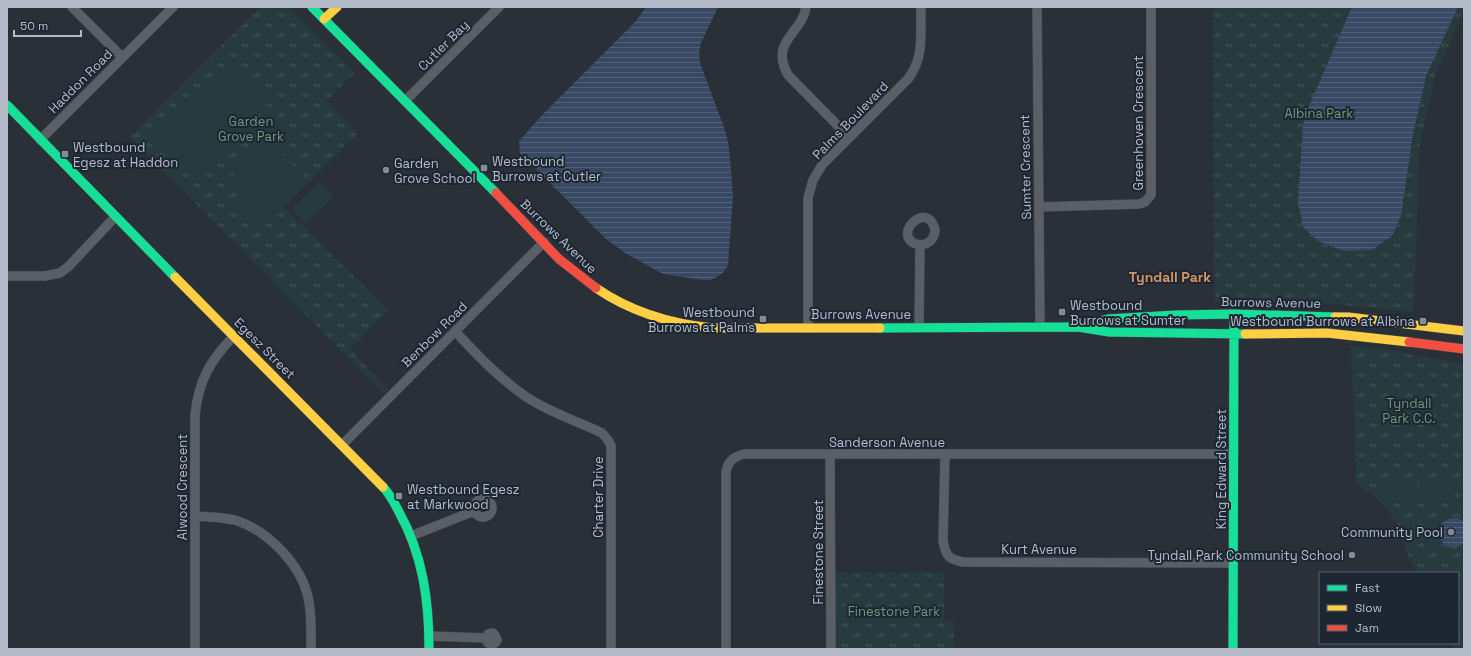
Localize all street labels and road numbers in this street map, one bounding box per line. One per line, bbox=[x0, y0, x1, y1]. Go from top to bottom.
street label: Cutler Bay bbox=[414, 16, 472, 74]
street label: Haddon Road bbox=[45, 46, 116, 117]
street label: Greenhoven Crescent bbox=[1130, 56, 1147, 190]
street label: Palms Boulevard bbox=[809, 78, 892, 163]
street label: Sumter Crescent bbox=[1016, 114, 1035, 220]
street label: Burrows Avenue bbox=[517, 195, 601, 277]
street label: Burrows Avenue bbox=[1221, 293, 1321, 312]
street label: Benbow Road bbox=[398, 298, 471, 371]
street label: Burrows Avenue bbox=[811, 306, 911, 323]
street label: Egesz Street bbox=[230, 314, 299, 383]
street label: King Edward Street bbox=[1213, 409, 1230, 529]
street label: Alwood Crescent bbox=[174, 434, 191, 540]
street label: Sanderson Avenue bbox=[829, 434, 945, 451]
street label: Charter Drive bbox=[590, 456, 607, 538]
street label: Finestone Street bbox=[810, 499, 827, 605]
street label: Kurt Avenue bbox=[1001, 541, 1077, 558]

